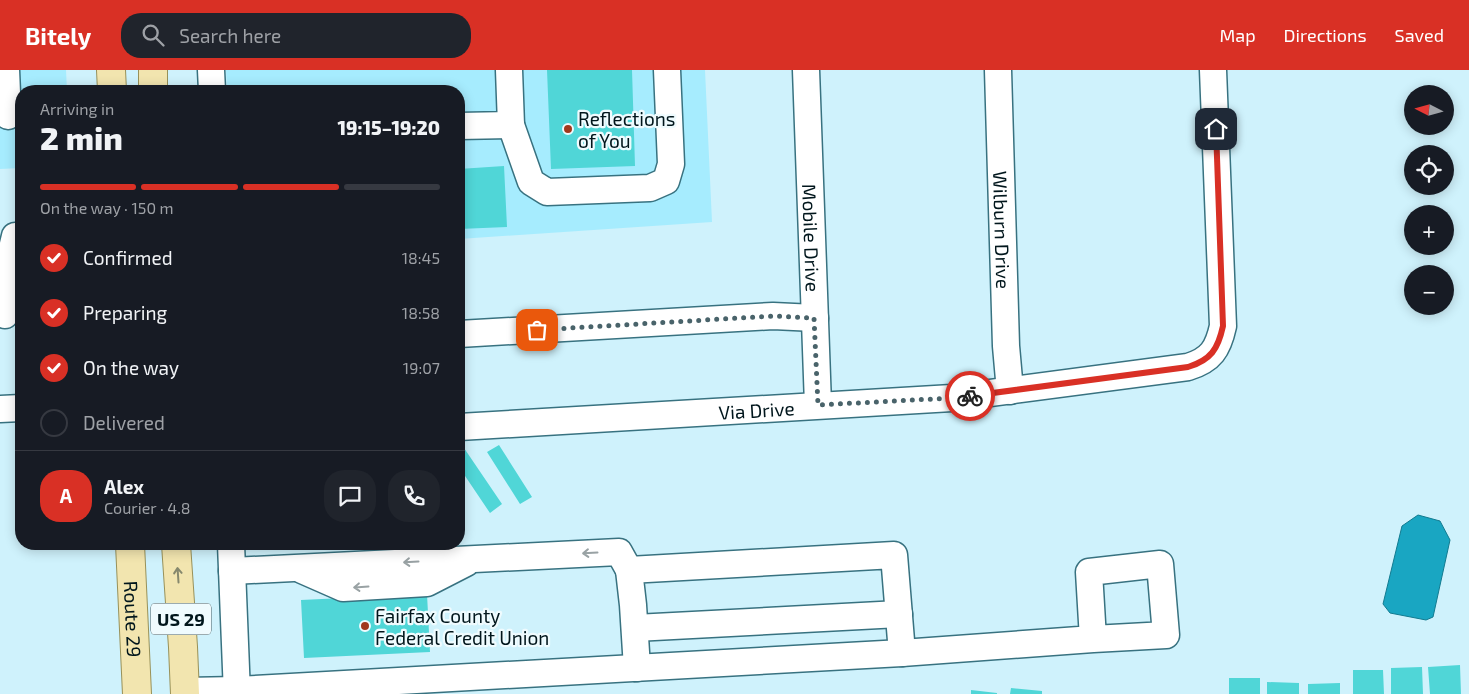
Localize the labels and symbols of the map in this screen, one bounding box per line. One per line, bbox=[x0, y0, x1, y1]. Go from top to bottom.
north arrow bbox=[1404, 85, 1454, 135]
place label: Reflections of You bbox=[578, 107, 675, 152]
pin bbox=[1195, 108, 1237, 150]
marker: Reflections of You bbox=[562, 123, 574, 135]
street label: Wilburn Drive bbox=[989, 171, 1016, 289]
street label: Mobile Drive bbox=[799, 183, 825, 292]
pin bbox=[516, 309, 558, 351]
courier bbox=[945, 371, 995, 421]
street label: Via Drive bbox=[718, 396, 795, 423]
one-way arrow bbox=[583, 549, 599, 558]
one-way arrow bbox=[403, 558, 419, 567]
one-way arrow bbox=[173, 568, 183, 584]
street label: Route 29 bbox=[120, 580, 147, 658]
one-way arrow bbox=[353, 583, 369, 592]
road number: US 29 bbox=[151, 604, 211, 634]
place label: Fairfax County Federal Credit Union bbox=[375, 604, 549, 649]
marker: Fairfax County Federal Credit Union bbox=[359, 620, 371, 632]

